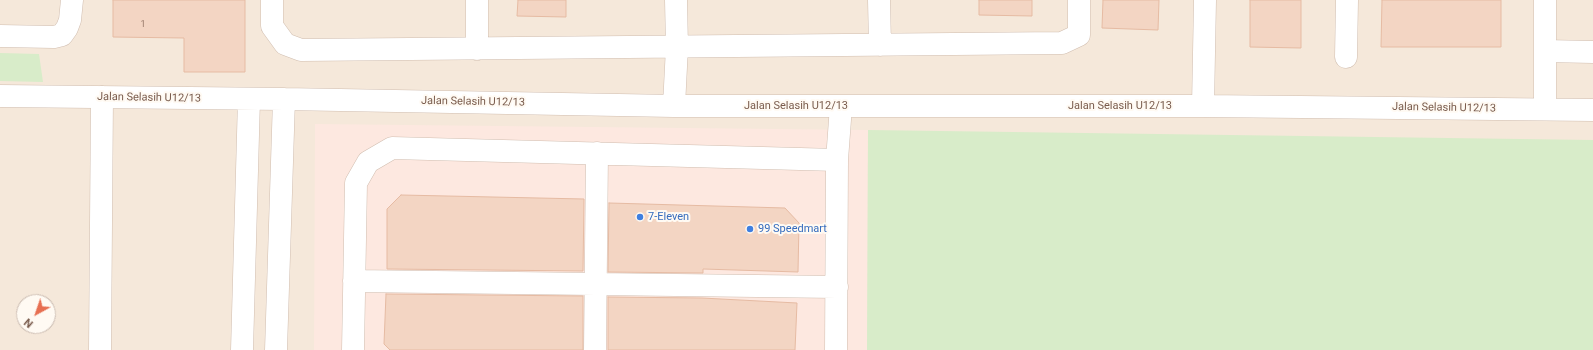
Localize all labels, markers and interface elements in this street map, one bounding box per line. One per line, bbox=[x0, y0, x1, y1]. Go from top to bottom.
house number: 1 bbox=[140, 20, 146, 30]
street label: Jalan Selasih U12/13 bbox=[97, 90, 201, 106]
street label: Jalan Selasih U12/13 bbox=[421, 94, 525, 110]
street label: Jalan Selasih U12/13 bbox=[744, 99, 848, 113]
street label: Jalan Selasih U12/13 bbox=[1068, 99, 1172, 113]
street label: Jalan Selasih U12/13 bbox=[1392, 100, 1496, 116]
place label: 7-Eleven bbox=[648, 210, 689, 224]
marker: 7-Eleven bbox=[635, 212, 645, 222]
place label: 99 Speedmart bbox=[758, 222, 827, 236]
marker: 99 Speedmart bbox=[745, 224, 755, 234]
north arrow bbox=[16, 294, 56, 334]
text: N bbox=[21, 315, 36, 330]

